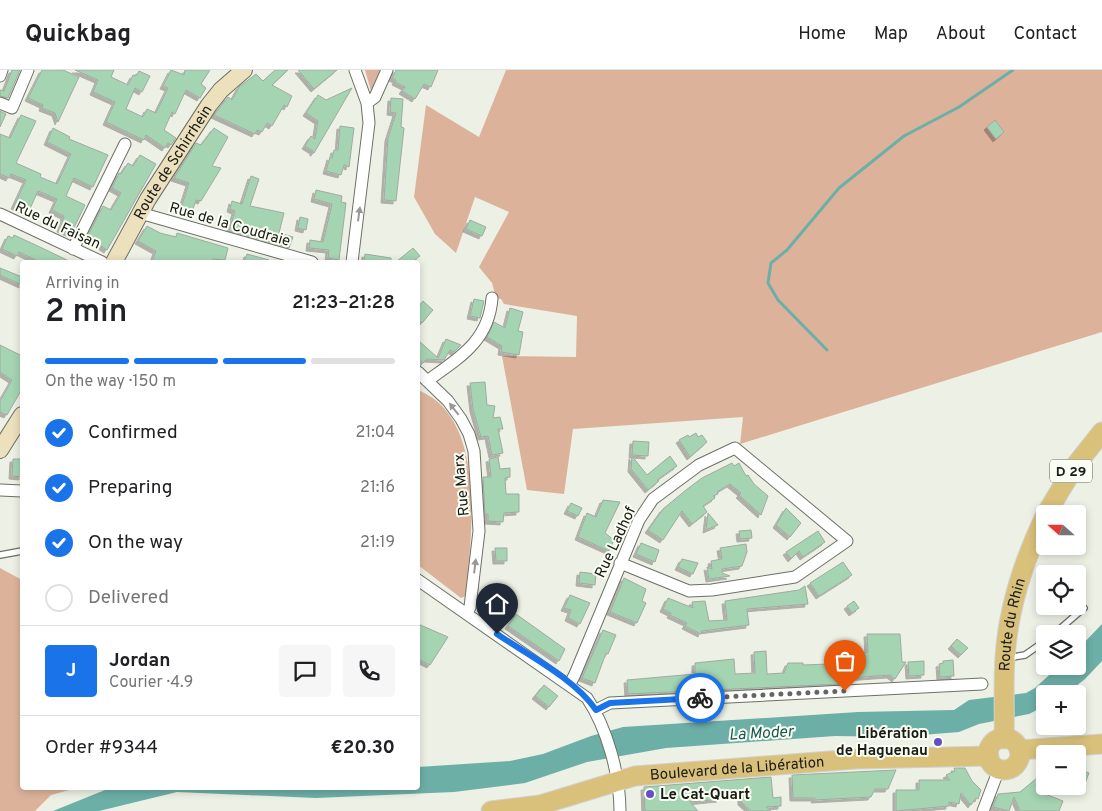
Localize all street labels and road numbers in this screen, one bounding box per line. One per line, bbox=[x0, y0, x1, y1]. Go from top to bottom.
street label: Route de Schirrhein bbox=[131, 102, 218, 224]
street label: Rue du Faisan bbox=[11, 198, 103, 255]
street label: Rue de la Coudraie bbox=[167, 199, 292, 252]
street label: Rue Marx bbox=[450, 452, 475, 517]
road number: D 29 bbox=[1050, 460, 1092, 482]
street label: Rue Ladhof bbox=[592, 504, 641, 581]
street label: Route du Rhin bbox=[996, 576, 1031, 672]
street label: Boulevard de la Libération bbox=[649, 753, 825, 786]

